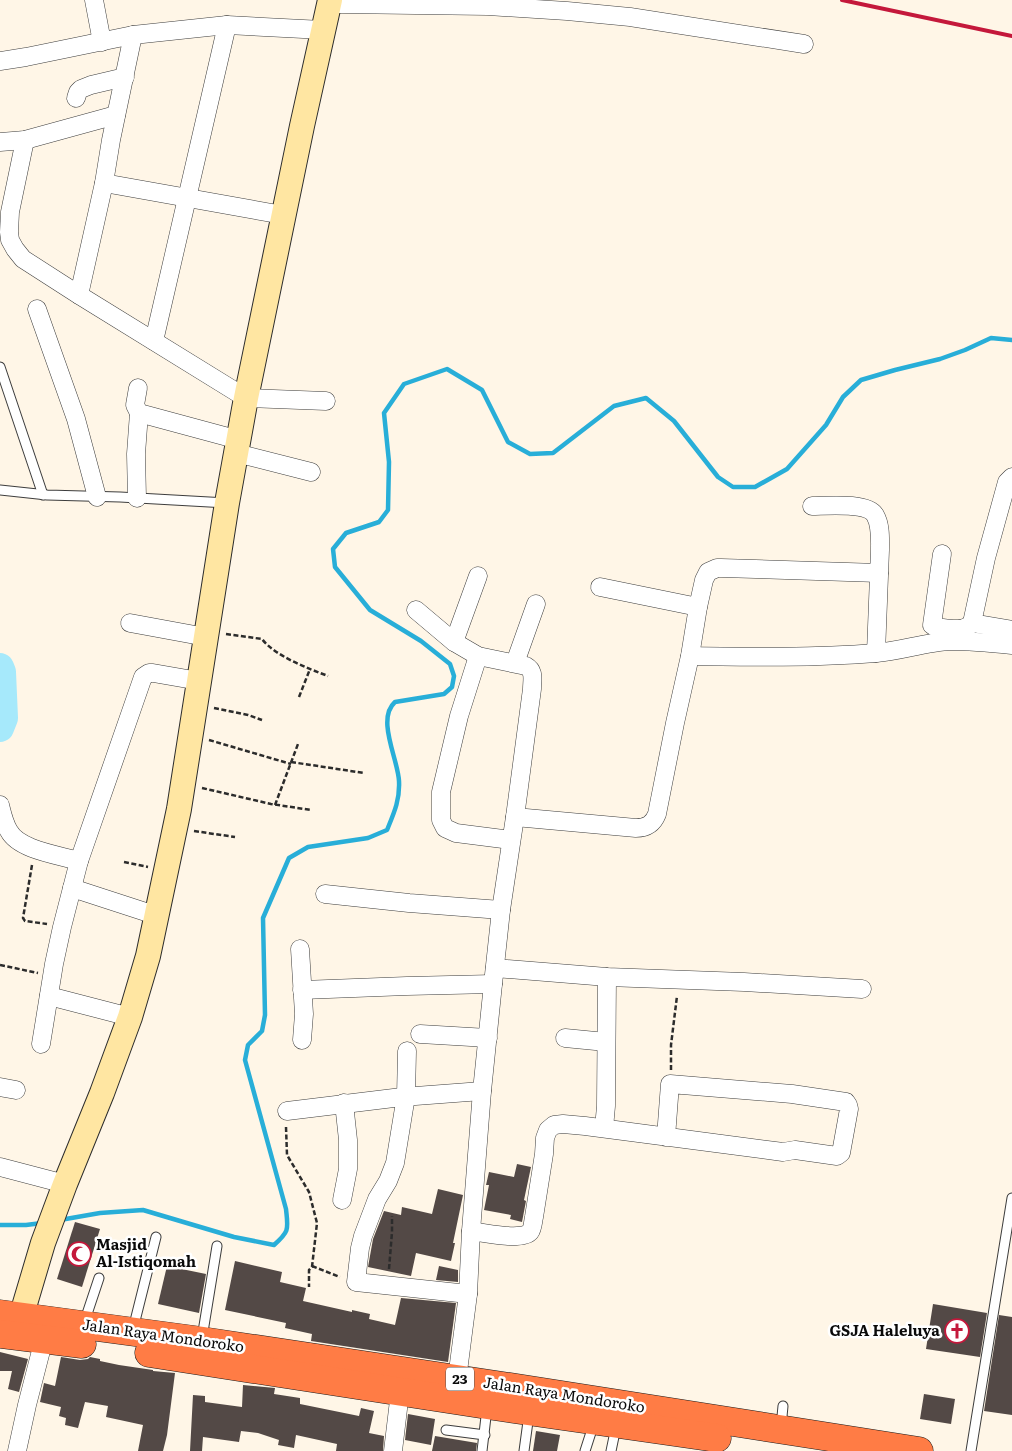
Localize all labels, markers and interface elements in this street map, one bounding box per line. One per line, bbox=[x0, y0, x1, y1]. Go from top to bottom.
place label: Masjid Al-Istiqomah bbox=[96, 1232, 196, 1272]
mosque icon: Masjid Al-Istiqomah bbox=[66, 1241, 92, 1267]
street label: Jalan Raya Mondoroko bbox=[81, 1312, 246, 1357]
place label: GSJA Haleluya bbox=[830, 1318, 940, 1341]
church icon: GSJA Haleluya bbox=[944, 1318, 970, 1344]
road number: 23 bbox=[446, 1368, 474, 1390]
street label: Jalan Raya Mondoroko bbox=[482, 1369, 647, 1418]

